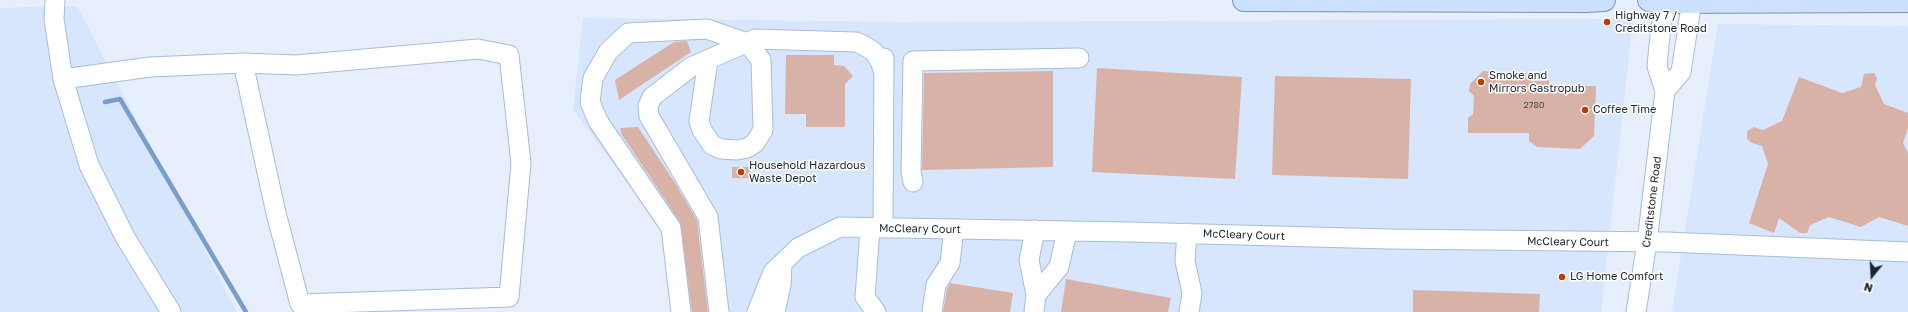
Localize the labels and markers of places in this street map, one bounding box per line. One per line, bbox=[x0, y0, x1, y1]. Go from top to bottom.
place label: Highway 7 / Creditstone Road bbox=[1615, 9, 1707, 35]
marker: Highway 7 / Creditstone Road bbox=[1602, 17, 1612, 27]
place label: Smoke and Mirrors Gastropub bbox=[1489, 69, 1585, 95]
marker: Smoke and Mirrors Gastropub bbox=[1476, 77, 1486, 87]
place label: Coffee Time bbox=[1593, 103, 1656, 117]
marker: Coffee Time bbox=[1580, 105, 1590, 115]
place label: Household Hazardous Waste Depot bbox=[749, 159, 866, 185]
marker: Household Hazardous Waste Depot bbox=[736, 167, 746, 177]
place label: LG Home Comfort bbox=[1570, 270, 1663, 284]
marker: LG Home Comfort bbox=[1557, 272, 1567, 282]

